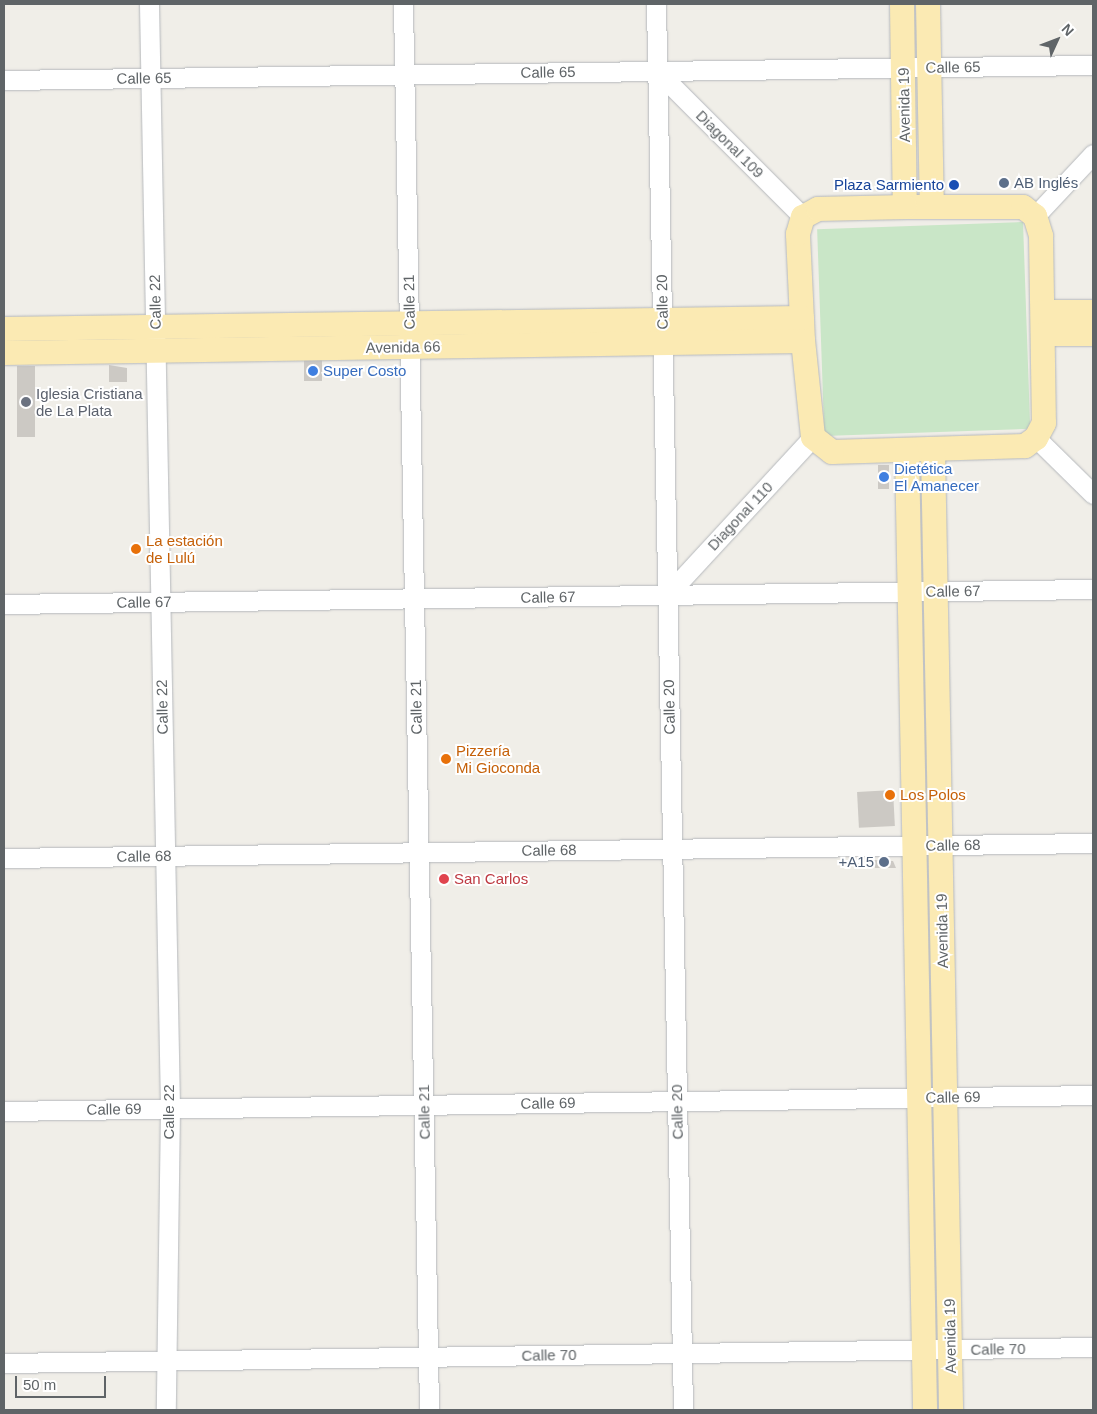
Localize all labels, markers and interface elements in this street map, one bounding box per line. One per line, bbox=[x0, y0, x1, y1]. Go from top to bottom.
north arrow bbox=[1032, 15, 1082, 65]
text: N bbox=[1059, 21, 1077, 39]
street label: Calle 65 bbox=[925, 58, 981, 76]
street label: Calle 65 bbox=[520, 63, 576, 81]
street label: Avenida 19 bbox=[894, 67, 914, 143]
street label: Calle 65 bbox=[116, 69, 172, 87]
street label: Diagonal 109 bbox=[692, 106, 768, 182]
place label: AB Inglés bbox=[1014, 174, 1078, 192]
place label: Plaza Sarmiento bbox=[834, 176, 944, 194]
marker: AB Inglés bbox=[998, 177, 1010, 189]
marker: Plaza Sarmiento bbox=[948, 179, 960, 191]
street label: Calle 22 bbox=[146, 274, 164, 330]
street label: Calle 21 bbox=[400, 274, 418, 330]
street label: Calle 20 bbox=[653, 274, 671, 330]
street label: Avenida 66 bbox=[365, 337, 441, 357]
place label: Super Costo bbox=[323, 362, 406, 380]
marker: Super Costo bbox=[307, 365, 319, 377]
place label: Iglesia Cristiana de La Plata bbox=[36, 384, 143, 419]
marker: Iglesia Cristiana de La Plata bbox=[20, 396, 32, 408]
place label: Dietética El Amanecer bbox=[894, 459, 980, 494]
marker: Dietética El Amanecer bbox=[878, 471, 890, 483]
street label: Diagonal 110 bbox=[704, 478, 776, 554]
place label: La estación de Lulú bbox=[146, 531, 223, 566]
marker: La estación de Lulú bbox=[130, 543, 142, 555]
street label: Calle 67 bbox=[925, 582, 981, 600]
street label: Calle 67 bbox=[520, 588, 576, 606]
street label: Calle 67 bbox=[116, 593, 172, 611]
street label: Calle 22 bbox=[153, 679, 171, 735]
street label: Calle 21 bbox=[407, 679, 425, 735]
street label: Calle 20 bbox=[660, 679, 678, 735]
place label: Pizzería Mi Gioconda bbox=[456, 741, 540, 776]
marker: Pizzería Mi Gioconda bbox=[440, 753, 452, 765]
place label: Los Polos bbox=[900, 786, 966, 804]
marker: Los Polos bbox=[884, 789, 896, 801]
street label: Calle 68 bbox=[925, 836, 981, 854]
street label: Calle 68 bbox=[521, 841, 577, 859]
street label: Calle 68 bbox=[116, 847, 172, 865]
place label: +A15 bbox=[839, 853, 874, 871]
marker: +A15 bbox=[878, 856, 890, 868]
place label: San Carlos bbox=[454, 870, 528, 888]
marker: San Carlos bbox=[438, 873, 450, 885]
street label: Avenida 19 bbox=[932, 893, 952, 969]
street label: Calle 22 bbox=[160, 1084, 178, 1140]
street label: Calle 21 bbox=[415, 1084, 433, 1140]
street label: Calle 20 bbox=[668, 1084, 686, 1140]
street label: Calle 69 bbox=[925, 1088, 981, 1106]
street label: Calle 69 bbox=[520, 1094, 576, 1112]
street label: Calle 69 bbox=[86, 1100, 142, 1118]
street label: Avenida 19 bbox=[940, 1298, 960, 1374]
street label: Calle 70 bbox=[970, 1340, 1026, 1358]
street label: Calle 70 bbox=[521, 1346, 577, 1364]
scale bar bbox=[18, 1366, 109, 1398]
text: 50 m bbox=[23, 1376, 56, 1393]

